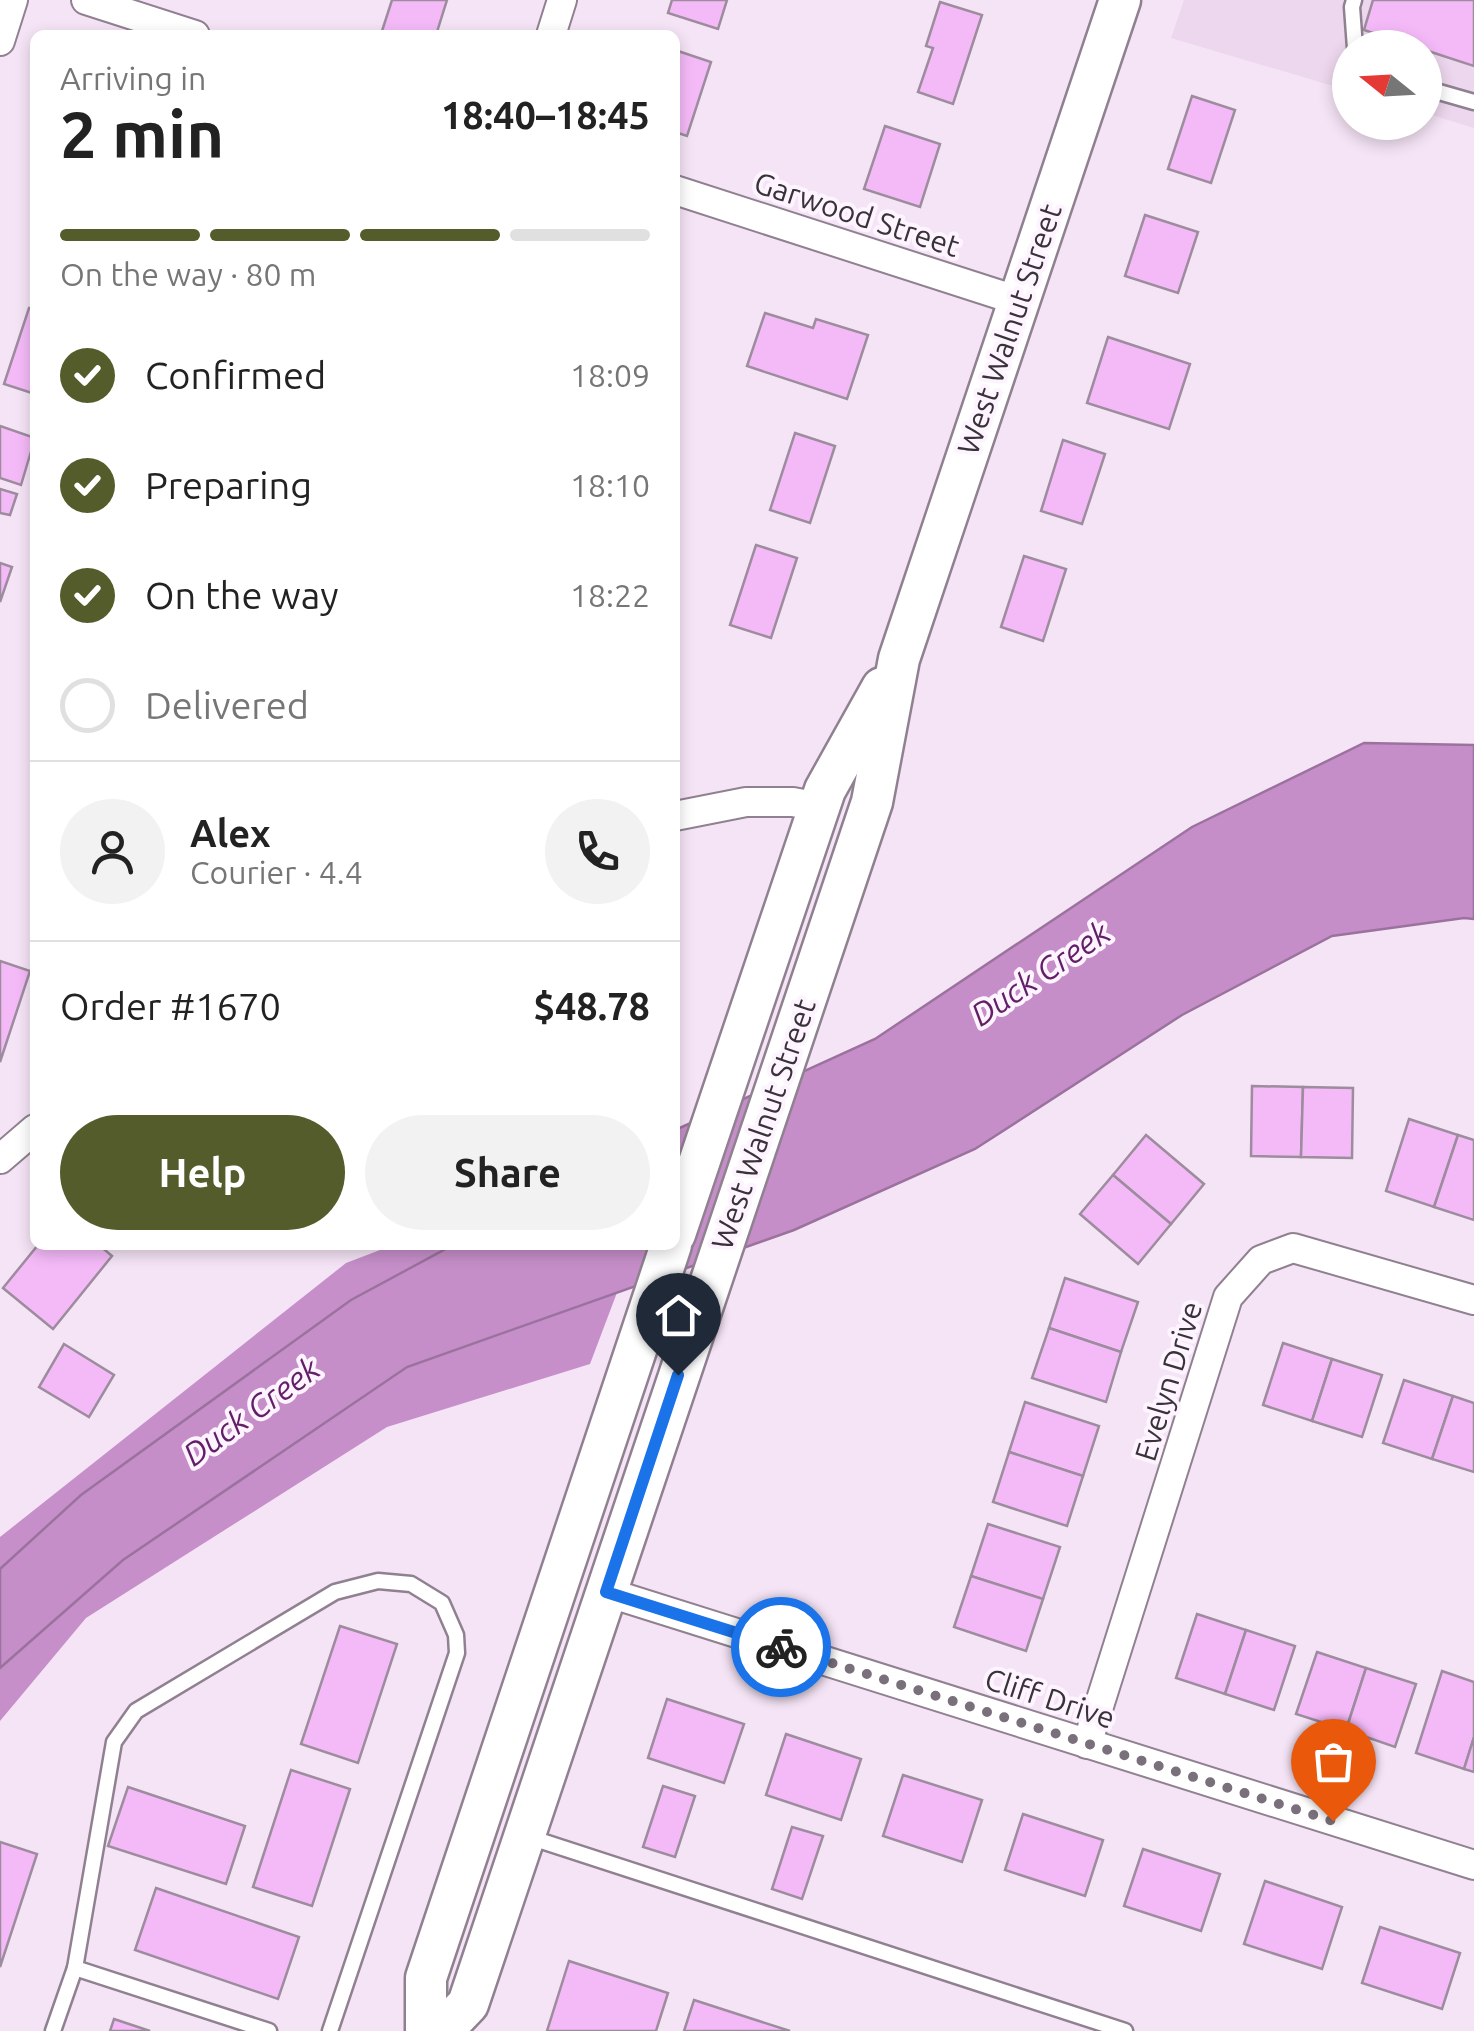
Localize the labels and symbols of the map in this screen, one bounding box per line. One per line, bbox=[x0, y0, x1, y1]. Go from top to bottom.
north arrow bbox=[1332, 30, 1442, 140]
street label: Garwood Street bbox=[750, 165, 964, 263]
street label: West Walnut Street bbox=[950, 199, 1068, 459]
water label: Duck Creek bbox=[964, 913, 1117, 1033]
street label: West Walnut Street bbox=[704, 994, 822, 1254]
pin bbox=[636, 1273, 721, 1376]
street label: Evelyn Drive bbox=[1128, 1297, 1208, 1465]
water label: Duck Creek bbox=[176, 1349, 327, 1472]
courier bbox=[731, 1597, 831, 1697]
street label: Cliff Drive bbox=[981, 1661, 1119, 1735]
pin bbox=[1291, 1719, 1376, 1822]

